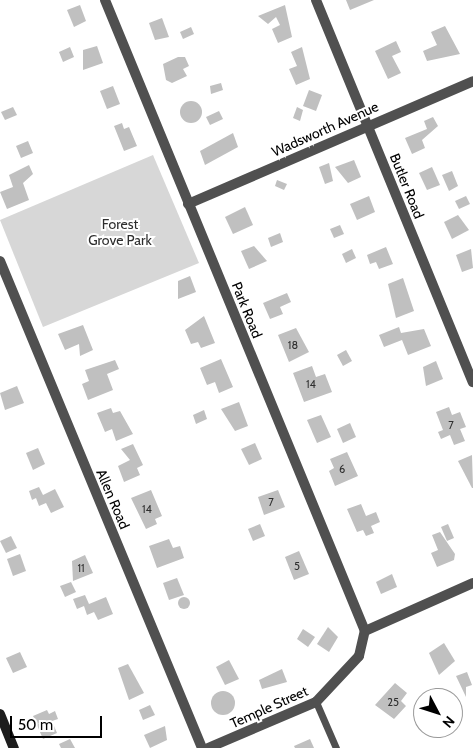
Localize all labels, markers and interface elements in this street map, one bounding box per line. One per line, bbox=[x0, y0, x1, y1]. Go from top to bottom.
street label: Wadsworth Avenue bbox=[269, 98, 381, 160]
street label: Butler Road bbox=[386, 151, 428, 221]
park label: Forest Grove Park bbox=[88, 216, 152, 248]
street label: Park Road bbox=[228, 280, 266, 340]
house number: 18 bbox=[288, 338, 298, 352]
house number: 14 bbox=[306, 377, 316, 391]
house number: 7 bbox=[448, 418, 454, 432]
house number: 6 bbox=[339, 462, 345, 476]
street label: Allen Road bbox=[93, 466, 133, 532]
house number: 7 bbox=[268, 495, 274, 509]
house number: 14 bbox=[142, 502, 152, 516]
house number: 5 bbox=[294, 559, 300, 573]
house number: 11 bbox=[77, 561, 85, 575]
street label: Temple Street bbox=[228, 682, 310, 732]
north arrow bbox=[413, 688, 463, 738]
house number: 25 bbox=[387, 695, 399, 709]
scale bar bbox=[12, 706, 105, 738]
text: N bbox=[439, 712, 459, 732]
text: 50 m bbox=[18, 716, 53, 734]

